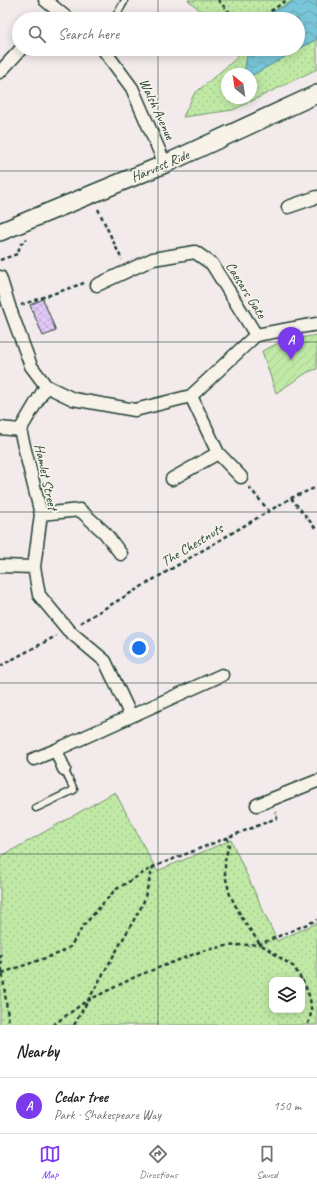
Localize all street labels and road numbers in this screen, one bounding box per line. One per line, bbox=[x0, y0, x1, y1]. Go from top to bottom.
street label: Walsh Avenue bbox=[136, 76, 179, 143]
street label: Harvest Ride bbox=[129, 146, 193, 186]
street label: Caesars Gate bbox=[222, 259, 271, 322]
street label: Hamlet Street bbox=[31, 442, 62, 514]
street label: The Chestnuts bbox=[158, 519, 227, 570]

